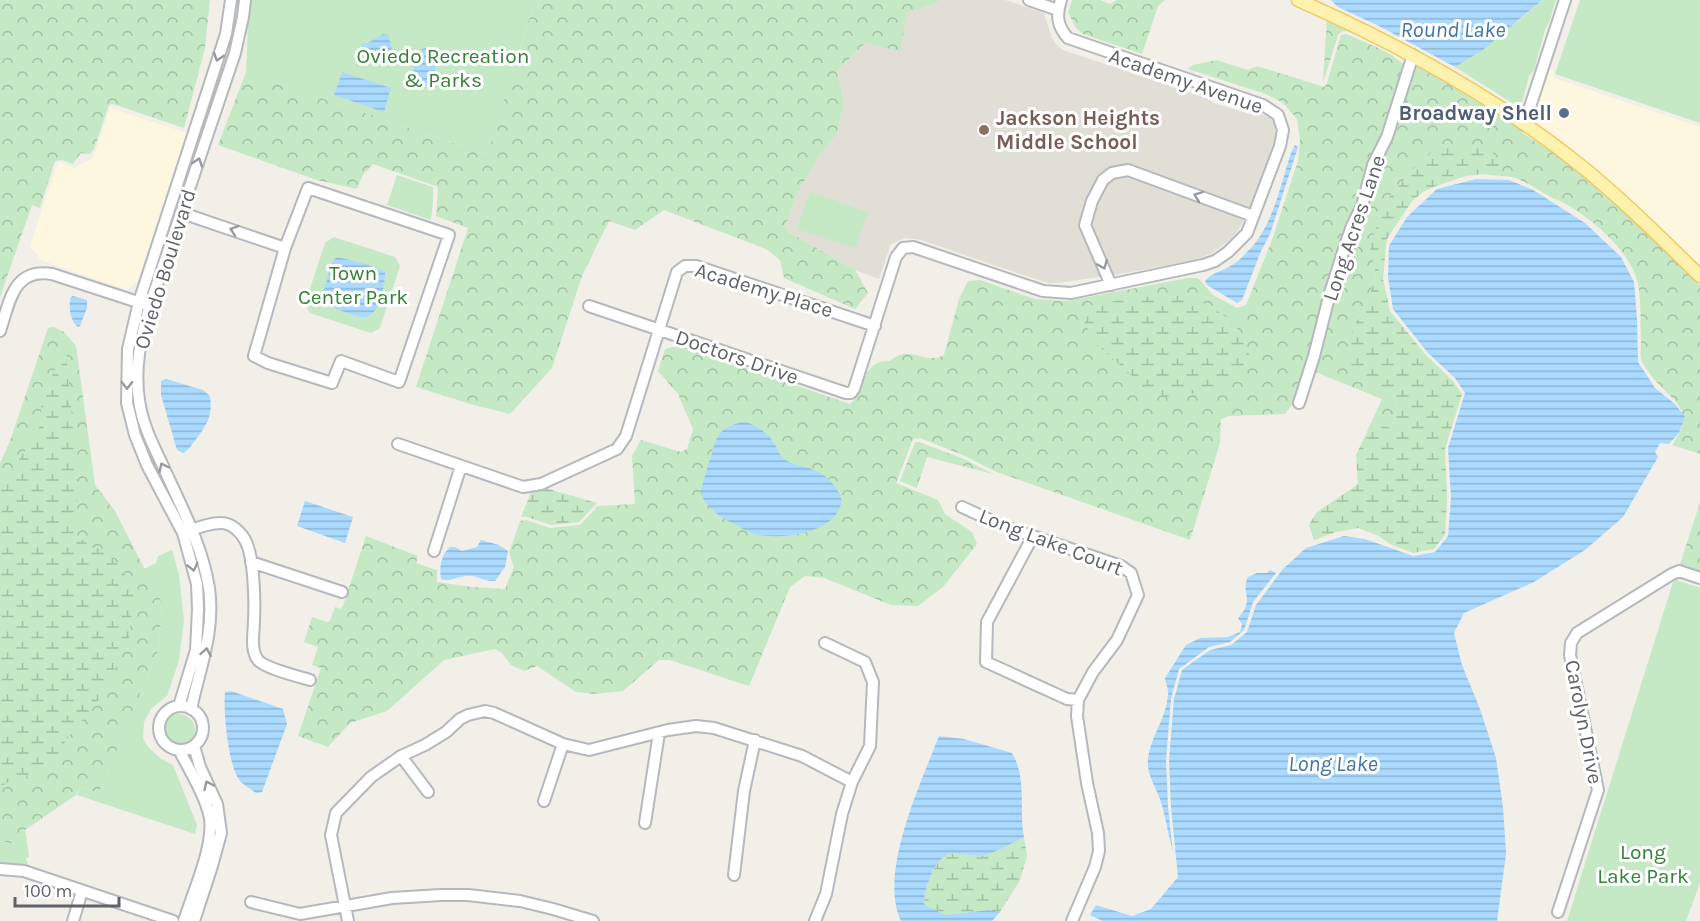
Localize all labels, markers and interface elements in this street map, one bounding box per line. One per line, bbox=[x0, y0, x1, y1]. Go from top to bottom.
water label: Round Lake bbox=[1400, 17, 1506, 43]
street label: Academy Avenue bbox=[1106, 43, 1266, 119]
park label: Oviedo Recreation & Parks bbox=[357, 44, 529, 92]
one-way arrow bbox=[213, 51, 225, 62]
place label: Broadway Shell bbox=[1399, 101, 1552, 125]
place label: Jackson Heights Middle School bbox=[996, 106, 1160, 154]
marker: Broadway Shell bbox=[1557, 106, 1571, 120]
marker: Jackson Heights Middle School bbox=[977, 123, 991, 137]
street label: Long Acres Lane bbox=[1318, 152, 1390, 304]
one-way arrow bbox=[191, 157, 204, 168]
street label: Oviedo Boulevard bbox=[129, 186, 201, 352]
one-way arrow bbox=[1193, 190, 1204, 203]
one-way arrow bbox=[229, 225, 239, 238]
street label: Academy Place bbox=[692, 258, 836, 322]
one-way arrow bbox=[1096, 259, 1108, 270]
park label: Town Center Park bbox=[298, 261, 408, 309]
street label: Doctors Drive bbox=[672, 325, 802, 389]
one-way arrow bbox=[121, 381, 133, 390]
one-way arrow bbox=[158, 462, 170, 473]
street label: Long Lake Court bbox=[976, 503, 1127, 581]
one-way arrow bbox=[185, 561, 198, 571]
one-way arrow bbox=[199, 648, 212, 658]
street label: Carolyn Drive bbox=[1560, 658, 1608, 786]
water label: Long Lake bbox=[1288, 751, 1378, 777]
one-way arrow bbox=[204, 781, 216, 792]
park label: Long Lake Park bbox=[1597, 840, 1689, 888]
scale bar bbox=[15, 870, 118, 908]
text: 100 m bbox=[24, 880, 72, 902]

